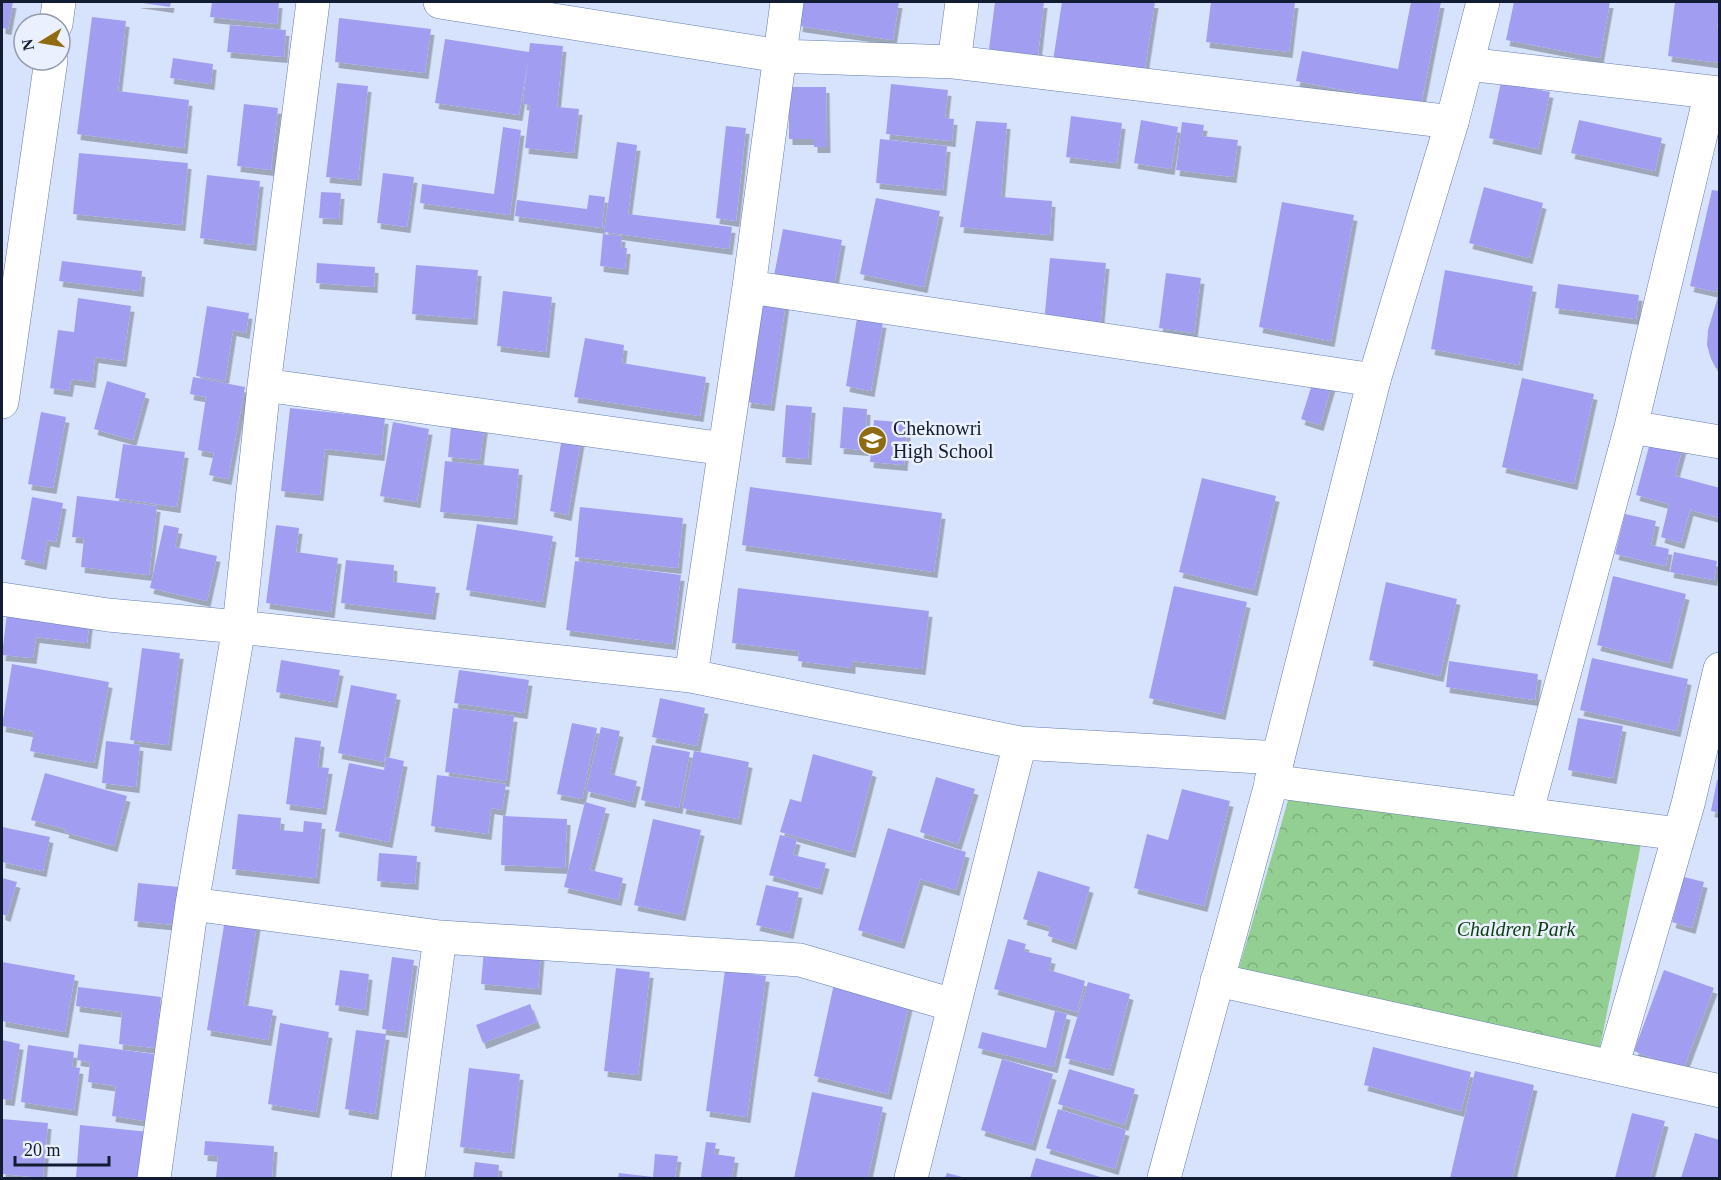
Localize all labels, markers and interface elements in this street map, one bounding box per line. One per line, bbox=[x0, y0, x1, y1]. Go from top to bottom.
north arrow bbox=[12, 12, 72, 72]
text: N bbox=[18, 37, 37, 52]
place label: Cheknowri High School bbox=[893, 417, 994, 463]
school or university icon: Cheknowri High School bbox=[856, 424, 888, 456]
park label: Chaldren Park bbox=[1457, 918, 1576, 940]
scale bar bbox=[15, 1129, 110, 1167]
text: 20 m bbox=[24, 1140, 61, 1160]

